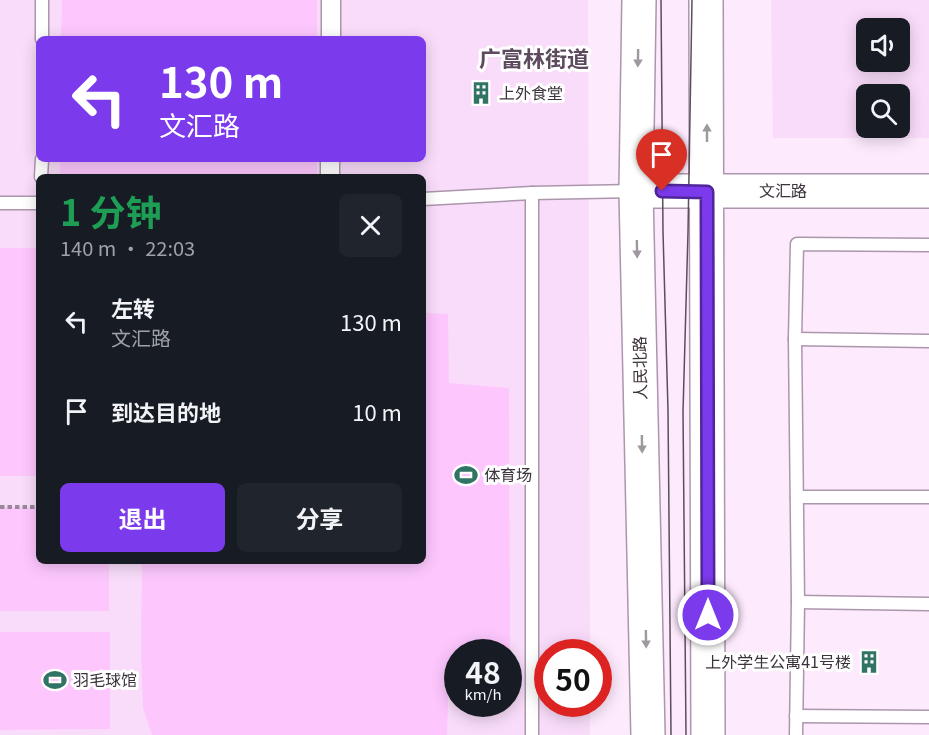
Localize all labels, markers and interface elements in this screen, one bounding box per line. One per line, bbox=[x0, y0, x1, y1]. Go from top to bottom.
map controls bbox=[856, 18, 910, 138]
button: sound bbox=[856, 18, 910, 72]
district label: 广富林街道 bbox=[479, 41, 589, 73]
text: 130 m bbox=[159, 49, 283, 110]
one-way arrow bbox=[633, 49, 643, 68]
icon: left bbox=[60, 60, 138, 138]
building icon: 上外食堂 bbox=[468, 80, 494, 106]
place label: 上外食堂 bbox=[499, 80, 563, 104]
button: search bbox=[856, 84, 910, 138]
text: 文汇路 bbox=[159, 105, 240, 144]
one-way arrow bbox=[702, 124, 712, 143]
pin bbox=[636, 129, 687, 191]
icon: arrive bbox=[645, 138, 678, 171]
street label: 文汇路 bbox=[759, 178, 807, 202]
text: 1 分钟 bbox=[60, 184, 161, 236]
button: close bbox=[339, 194, 402, 257]
text: 140 m · 22:03 bbox=[60, 233, 195, 262]
one-way arrow bbox=[633, 240, 642, 259]
text: 左转 bbox=[111, 291, 155, 323]
icon: left bbox=[60, 305, 93, 338]
text: 130 m bbox=[340, 305, 402, 337]
text: 文汇路 bbox=[111, 323, 171, 352]
street label: 人民北路 bbox=[626, 336, 652, 400]
icon: arrive bbox=[60, 395, 93, 428]
text: 到达目的地 bbox=[111, 395, 221, 427]
text: 10 m bbox=[352, 395, 402, 427]
one-way arrow bbox=[637, 435, 646, 454]
sports icon: 体育场 bbox=[453, 462, 479, 488]
place label: 体育场 bbox=[484, 462, 532, 486]
button: 退出 bbox=[60, 483, 225, 552]
button: 分享 bbox=[237, 483, 402, 552]
position arrow bbox=[676, 583, 740, 647]
one-way arrow bbox=[641, 630, 651, 649]
speed limit sign: 50 bbox=[534, 639, 612, 717]
text: 48 bbox=[465, 649, 501, 693]
place label: 上外学生公寓41号楼 bbox=[705, 649, 851, 673]
building icon: 上外学生公寓41号楼 bbox=[856, 649, 882, 675]
sports icon: 羽毛球馆 bbox=[42, 667, 68, 693]
place label: 羽毛球馆 bbox=[73, 667, 137, 691]
text: km/h bbox=[464, 683, 502, 704]

